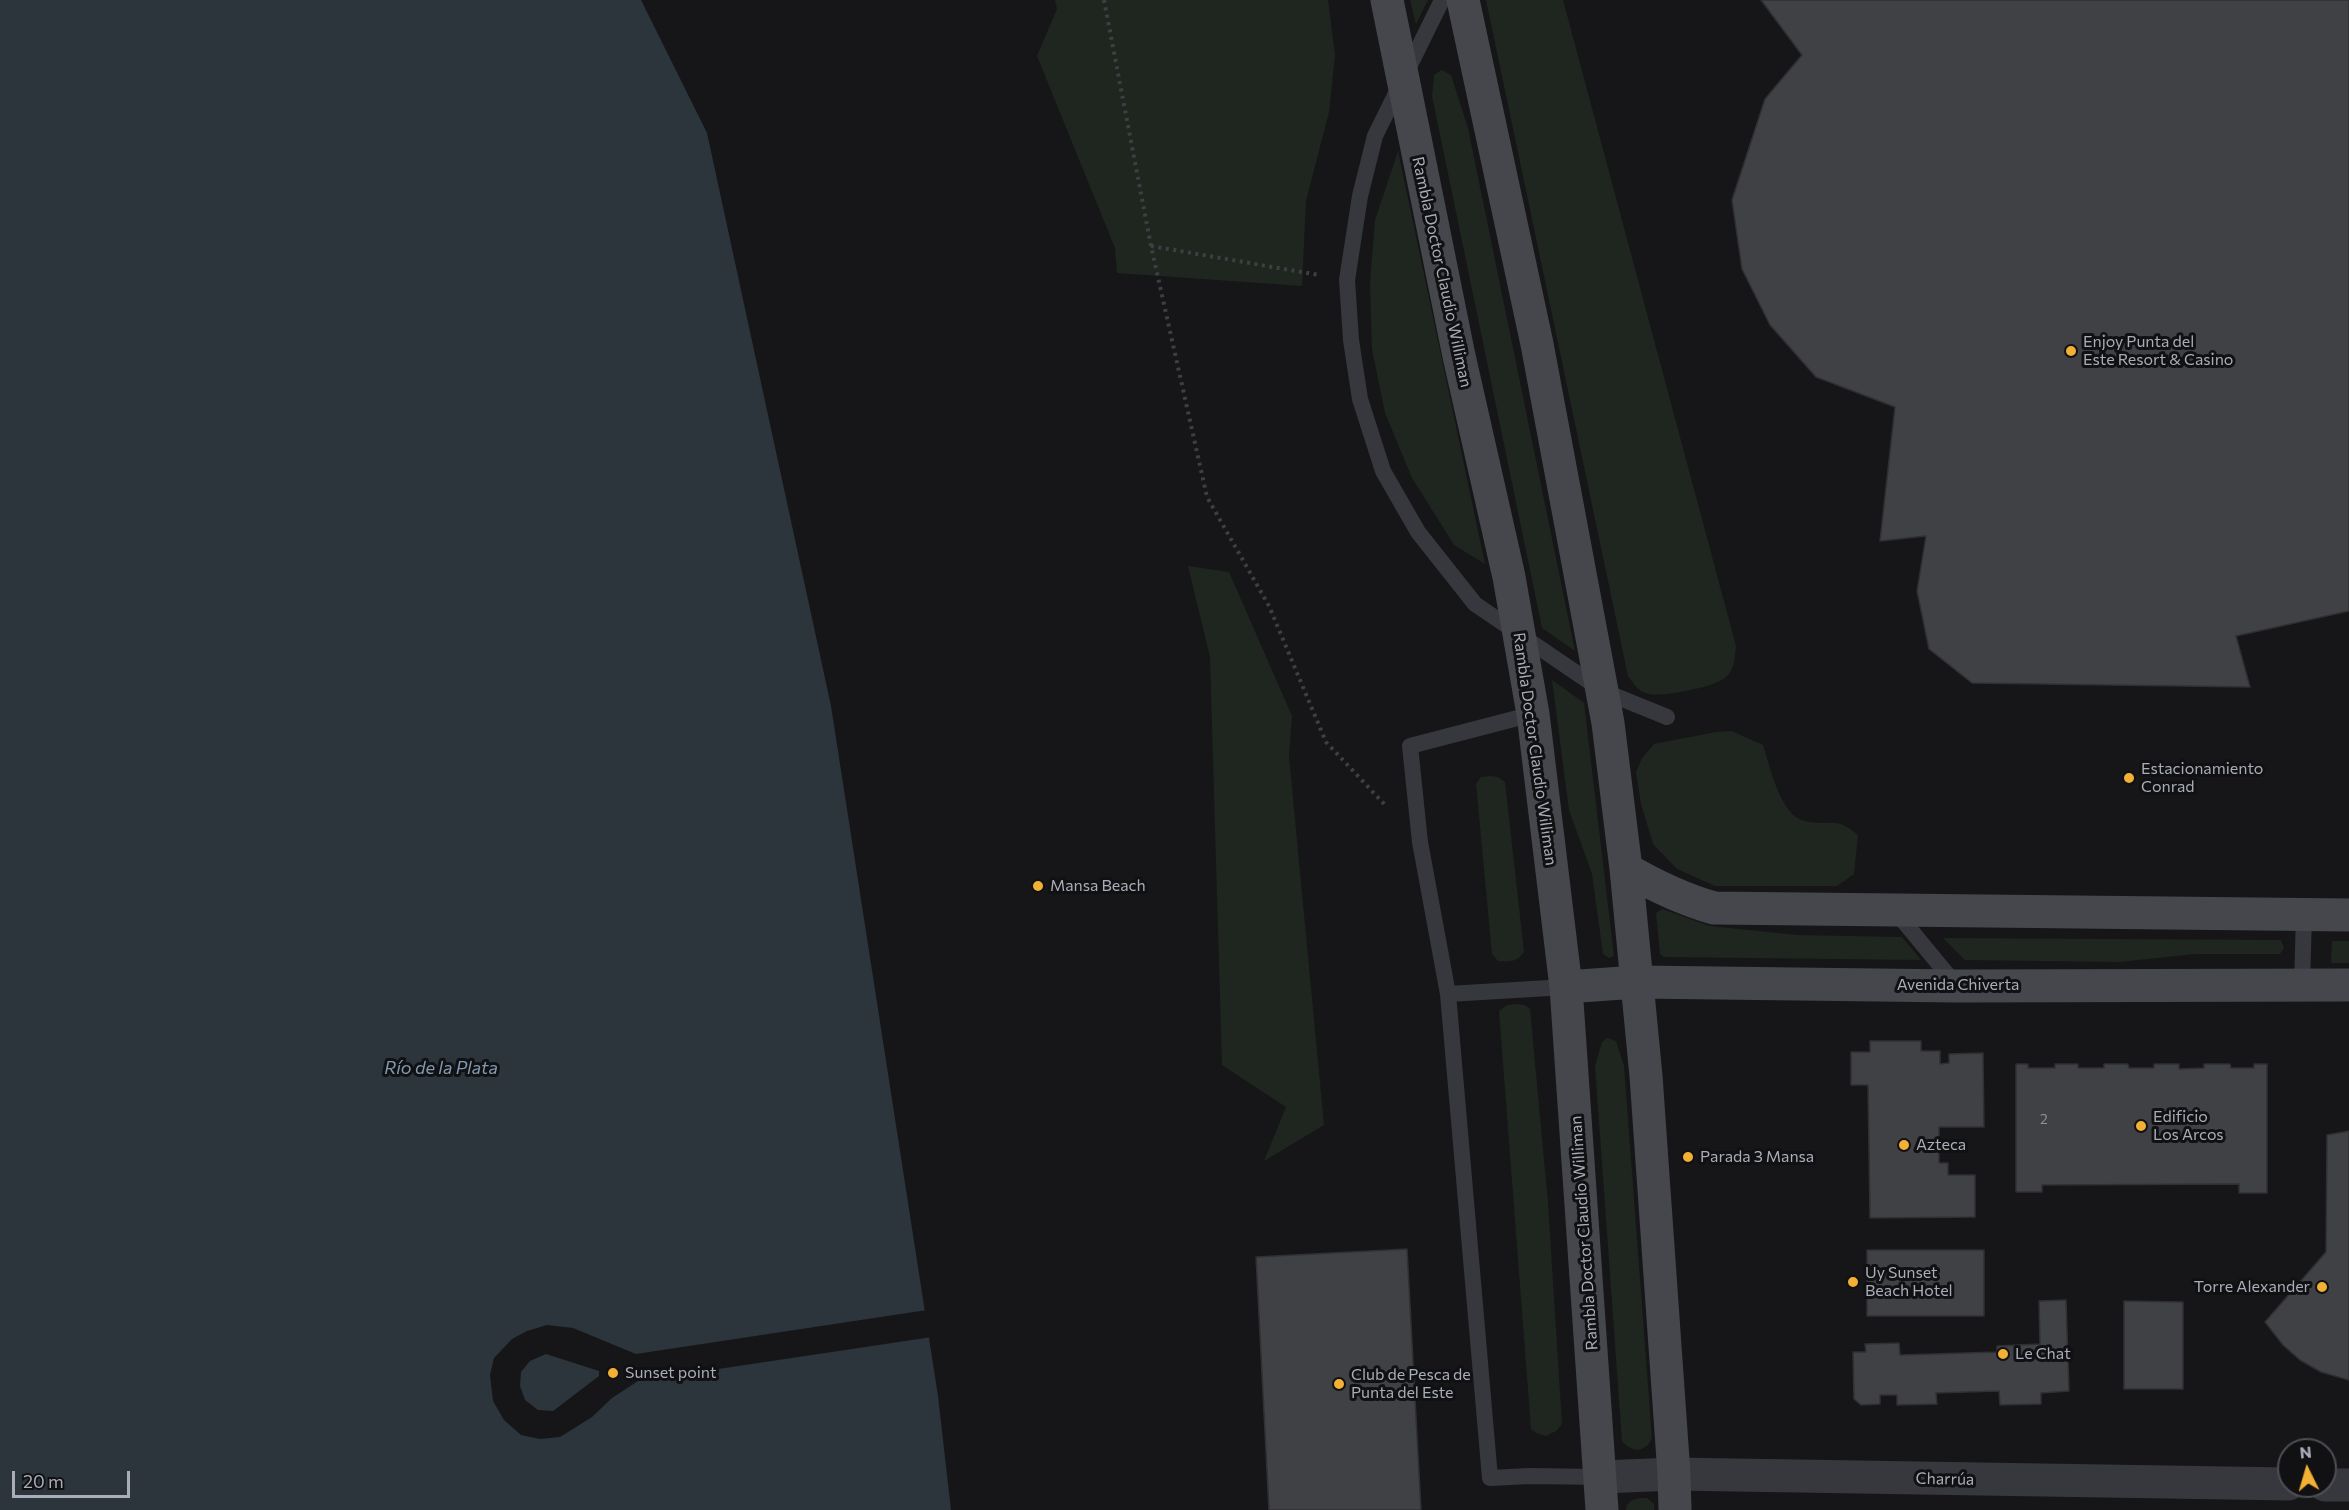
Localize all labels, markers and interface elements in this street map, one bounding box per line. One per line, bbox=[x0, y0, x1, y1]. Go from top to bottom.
street label: Rambla Doctor Claudio Williman bbox=[1408, 155, 1476, 389]
place label: Enjoy Punta del Este Resort & Casino bbox=[2083, 332, 2233, 370]
marker: Enjoy Punta del Este Resort & Casino bbox=[2064, 344, 2078, 358]
street label: Rambla Doctor Claudio Williman bbox=[1509, 631, 1561, 867]
place label: Estacionamiento Conrad bbox=[2141, 759, 2263, 797]
marker: Estacionamiento Conrad bbox=[2122, 771, 2136, 785]
place label: Mansa Beach bbox=[1050, 876, 1146, 896]
marker: Mansa Beach bbox=[1031, 879, 1045, 893]
street label: Avenida Chiverta bbox=[1897, 975, 2019, 995]
water label: Río de la Plata bbox=[384, 1057, 498, 1079]
place label: Edificio Los Arcos bbox=[2153, 1107, 2224, 1145]
house number: 2 bbox=[2040, 1111, 2048, 1127]
street label: Rambla Doctor Claudio Williman bbox=[1566, 1115, 1602, 1351]
marker: Edificio Los Arcos bbox=[2134, 1119, 2148, 1133]
place label: Azteca bbox=[1916, 1135, 1966, 1155]
marker: Azteca bbox=[1897, 1138, 1911, 1152]
place label: Parada 3 Mansa bbox=[1700, 1147, 1814, 1167]
marker: Parada 3 Mansa bbox=[1681, 1150, 1695, 1164]
place label: Uy Sunset Beach Hotel bbox=[1865, 1263, 1953, 1301]
marker: Uy Sunset Beach Hotel bbox=[1846, 1275, 1860, 1289]
place label: Torre Alexander bbox=[2194, 1277, 2310, 1297]
marker: Torre Alexander bbox=[2315, 1280, 2329, 1294]
place label: Le Chat bbox=[2015, 1344, 2071, 1364]
marker: Le Chat bbox=[1996, 1347, 2010, 1361]
place label: Sunset point bbox=[625, 1363, 717, 1383]
place label: Club de Pesca de Punta del Este bbox=[1351, 1365, 1471, 1403]
marker: Sunset point bbox=[606, 1366, 620, 1380]
marker: Club de Pesca de Punta del Este bbox=[1332, 1377, 1346, 1391]
north arrow bbox=[2277, 1438, 2337, 1498]
text: N bbox=[2299, 1442, 2312, 1462]
scale bar bbox=[15, 1459, 134, 1497]
street label: Charrúa bbox=[1916, 1469, 1974, 1489]
text: 20 m bbox=[23, 1470, 64, 1492]

